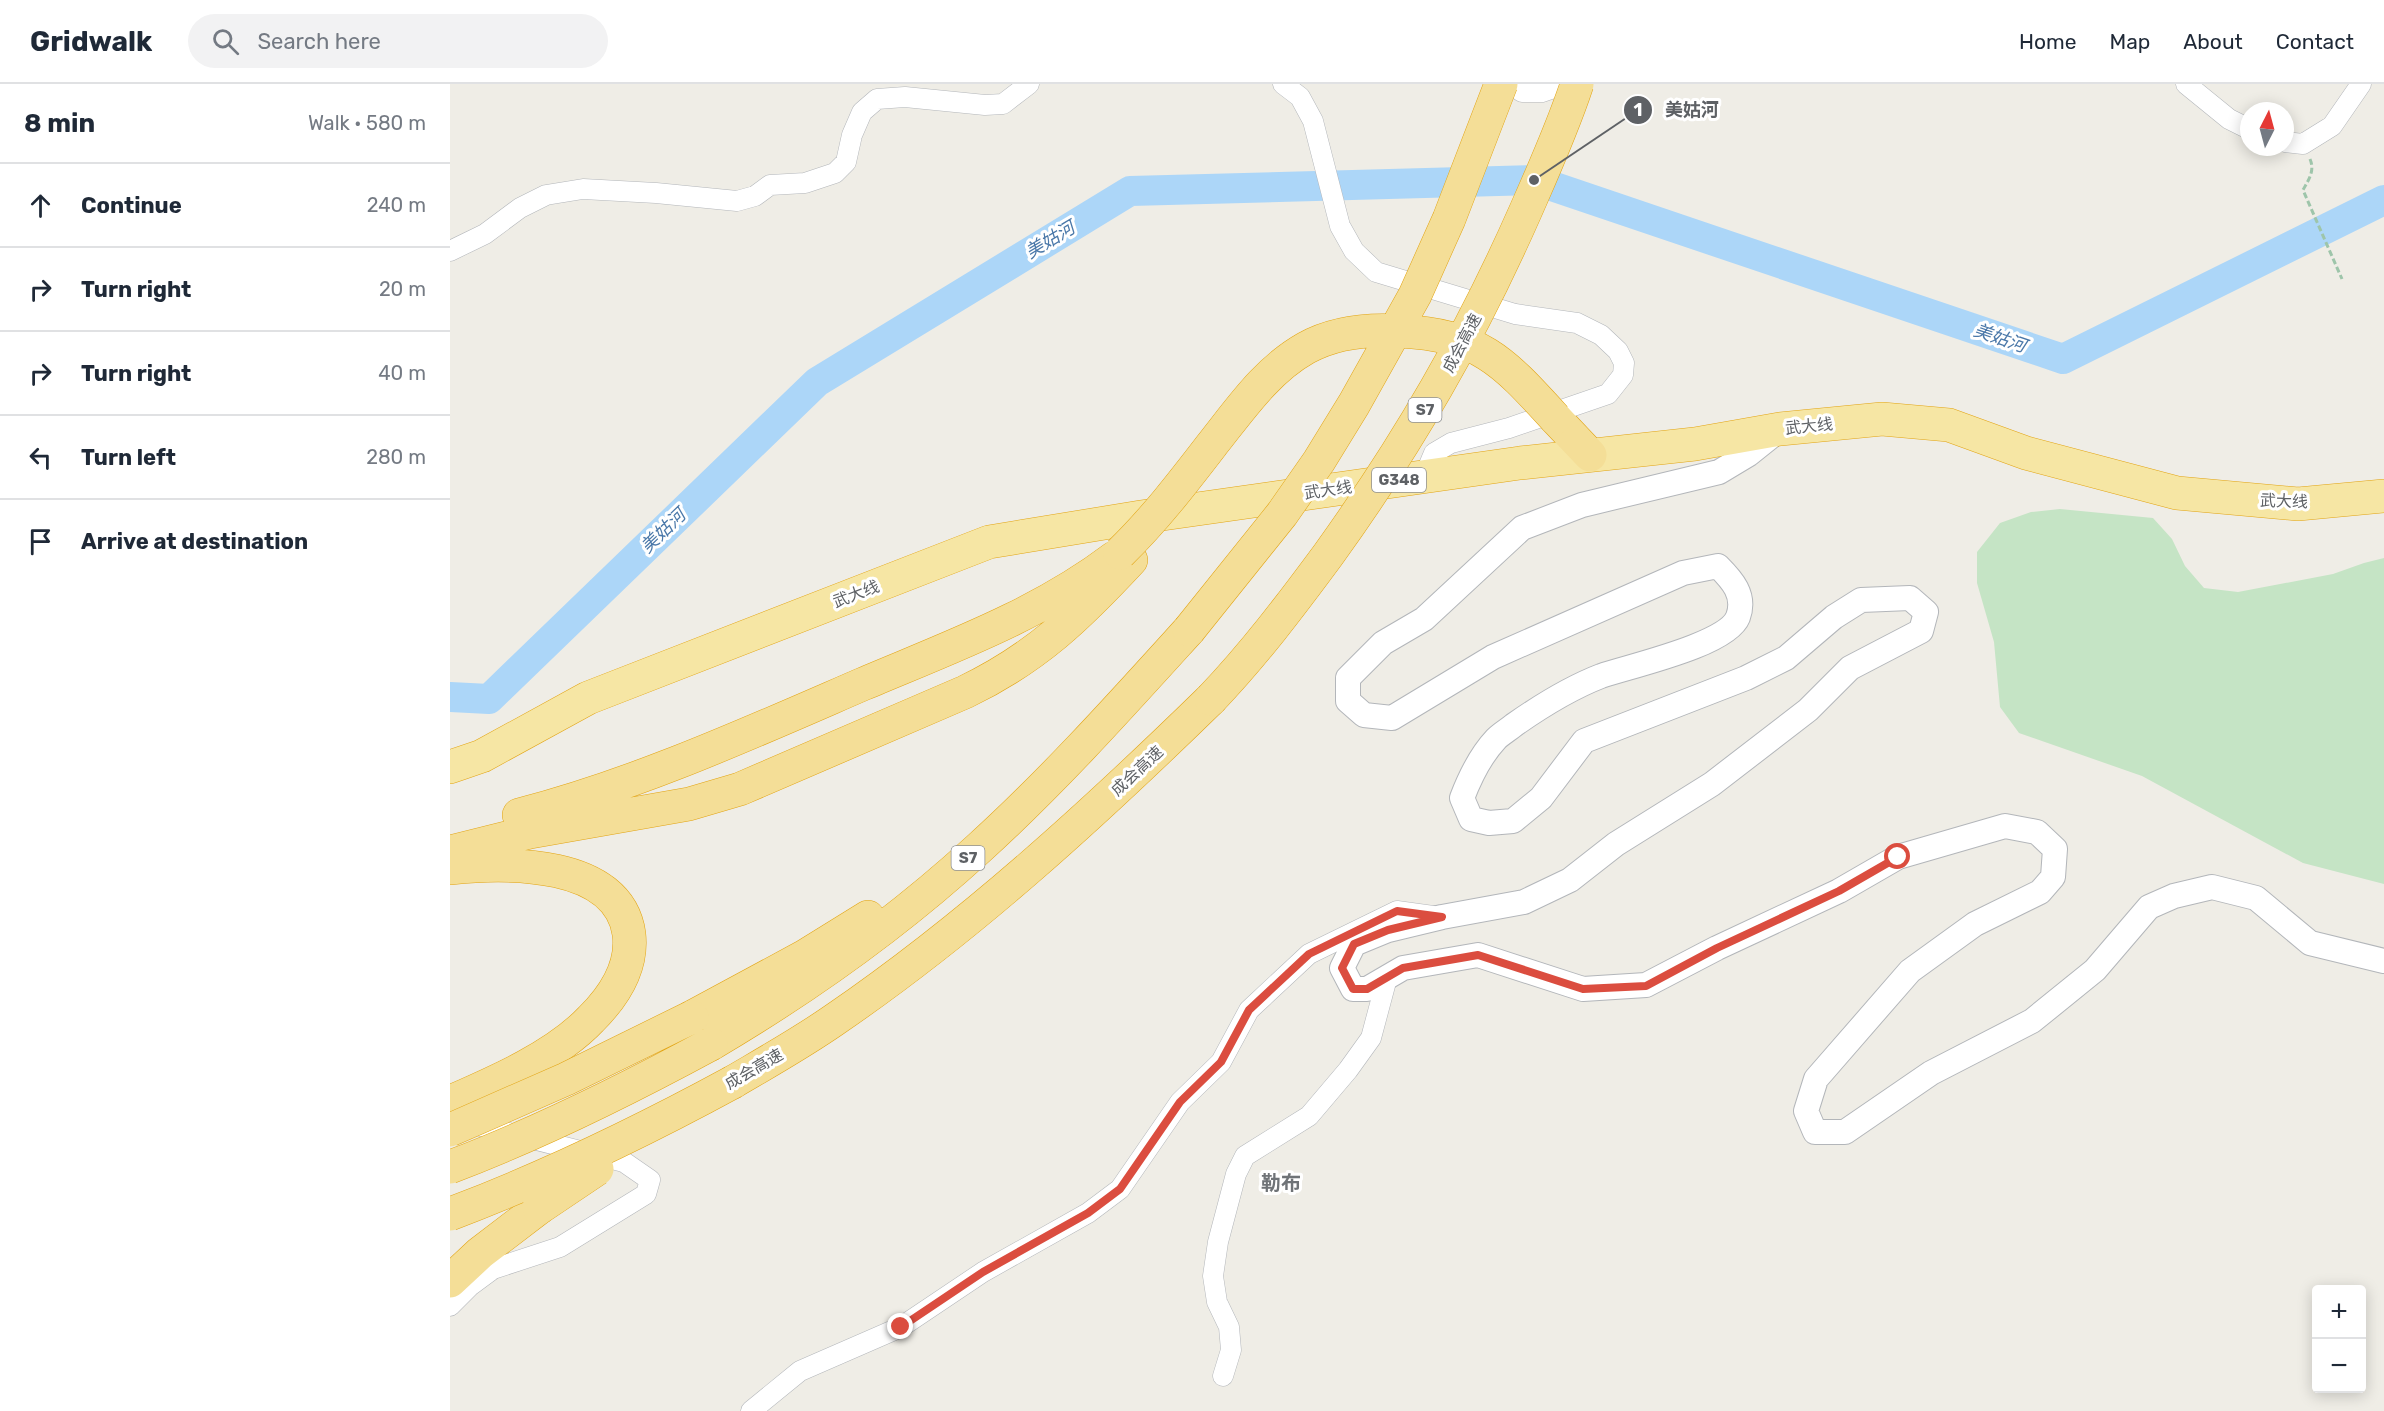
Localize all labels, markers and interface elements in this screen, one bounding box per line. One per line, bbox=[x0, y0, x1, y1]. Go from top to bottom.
search box bbox=[188, 14, 608, 68]
text: Gridwalk bbox=[30, 25, 152, 58]
icon: search bbox=[209, 25, 242, 58]
text: Search here bbox=[257, 28, 381, 55]
text: Home bbox=[2019, 29, 2076, 54]
text: Map bbox=[2109, 29, 2150, 54]
text: About bbox=[2183, 29, 2243, 54]
text: Contact bbox=[2276, 29, 2354, 54]
callout: 美姑河 bbox=[1623, 92, 1731, 128]
text: 1 bbox=[1634, 99, 1642, 121]
text: 美姑河 bbox=[1665, 99, 1719, 121]
north arrow bbox=[2240, 102, 2294, 156]
text: 8 min bbox=[24, 108, 95, 139]
text: Walk · 580 m bbox=[308, 111, 426, 135]
icon: ahead bbox=[24, 189, 57, 222]
text: Continue bbox=[81, 192, 182, 219]
text: 240 m bbox=[367, 193, 426, 217]
water label: 美姑河 bbox=[1021, 215, 1081, 263]
icon: right bbox=[24, 273, 57, 306]
text: Turn right bbox=[81, 276, 191, 303]
text: 20 m bbox=[379, 277, 426, 301]
street label: 成会高速 bbox=[1439, 310, 1485, 376]
water label: 美姑河 bbox=[1971, 319, 2032, 358]
icon: right bbox=[24, 357, 57, 390]
text: Turn right bbox=[81, 360, 191, 387]
text: 40 m bbox=[378, 361, 426, 385]
road number: S7 bbox=[1408, 398, 1442, 422]
street label: 武大线 bbox=[1784, 414, 1834, 438]
icon: left bbox=[24, 441, 57, 474]
text: Turn left bbox=[81, 444, 176, 471]
text: 280 m bbox=[366, 445, 426, 469]
road number: G348 bbox=[1372, 468, 1426, 492]
street label: 武大线 bbox=[1303, 477, 1353, 503]
street label: 武大线 bbox=[2260, 491, 2308, 511]
water label: 美姑河 bbox=[636, 502, 692, 558]
icon: arrive bbox=[24, 525, 57, 558]
text: Arrive at destination bbox=[81, 528, 308, 555]
street label: 武大线 bbox=[830, 577, 882, 611]
street label: 成会高速 bbox=[1107, 742, 1167, 800]
route start bbox=[1884, 843, 1910, 869]
road number: S7 bbox=[952, 846, 984, 870]
street label: 成会高速 bbox=[722, 1045, 786, 1093]
district label: 勒布 bbox=[1261, 1171, 1301, 1195]
map controls bbox=[2312, 1285, 2366, 1393]
button: + bbox=[2312, 1285, 2366, 1339]
route end bbox=[887, 1313, 913, 1339]
button: − bbox=[2312, 1339, 2366, 1393]

